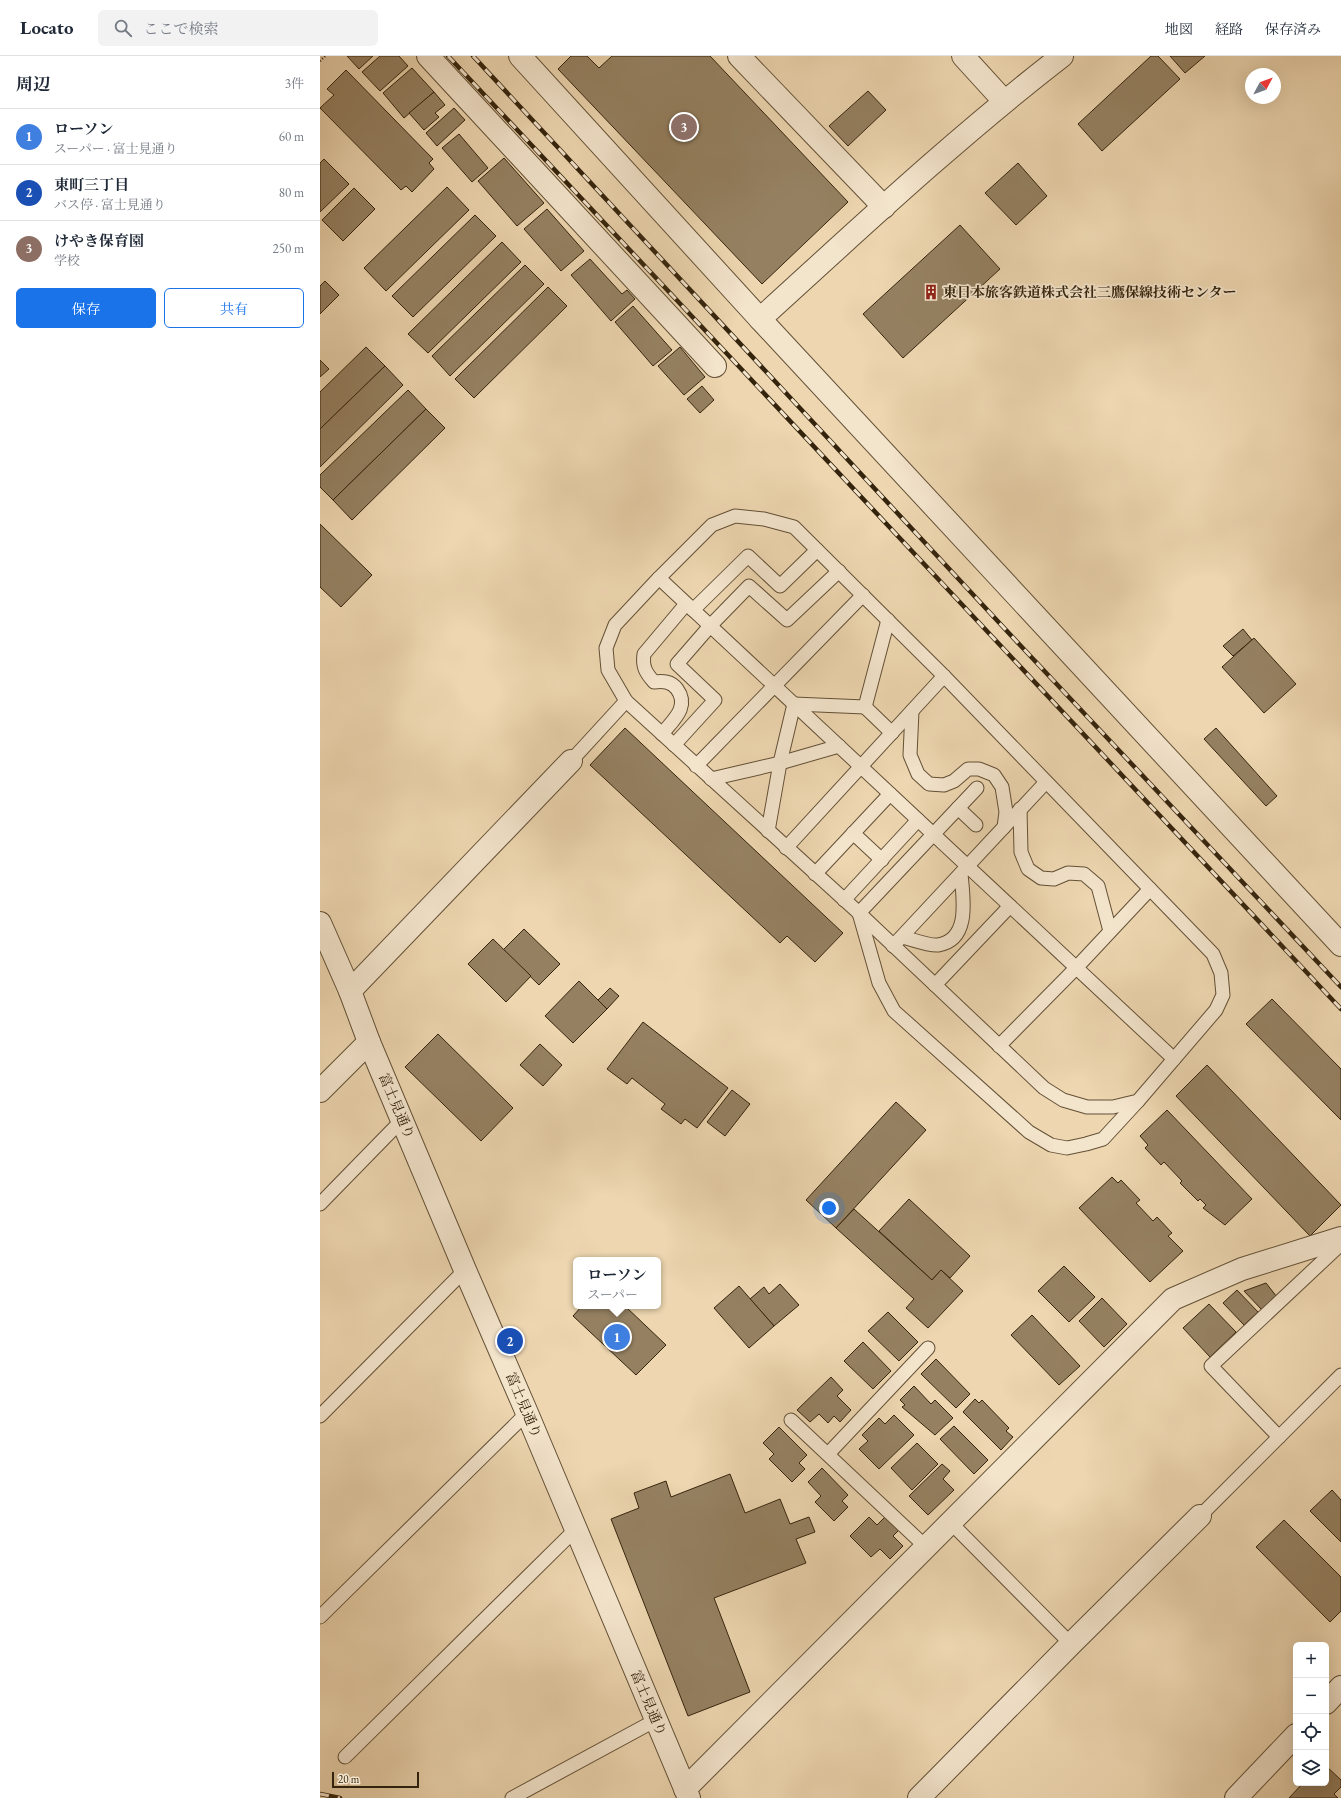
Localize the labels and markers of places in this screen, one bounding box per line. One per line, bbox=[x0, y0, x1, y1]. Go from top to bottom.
pin: 3 bbox=[671, 112, 697, 142]
building icon: 東日本旅客鉄道株式会社三鷹保線技術センター bbox=[922, 283, 940, 301]
place label: 東日本旅客鉄道株式会社三鷹保線技術センター bbox=[943, 283, 1236, 301]
pin: 1 bbox=[604, 1322, 630, 1352]
pin: 2 bbox=[497, 1326, 523, 1356]

